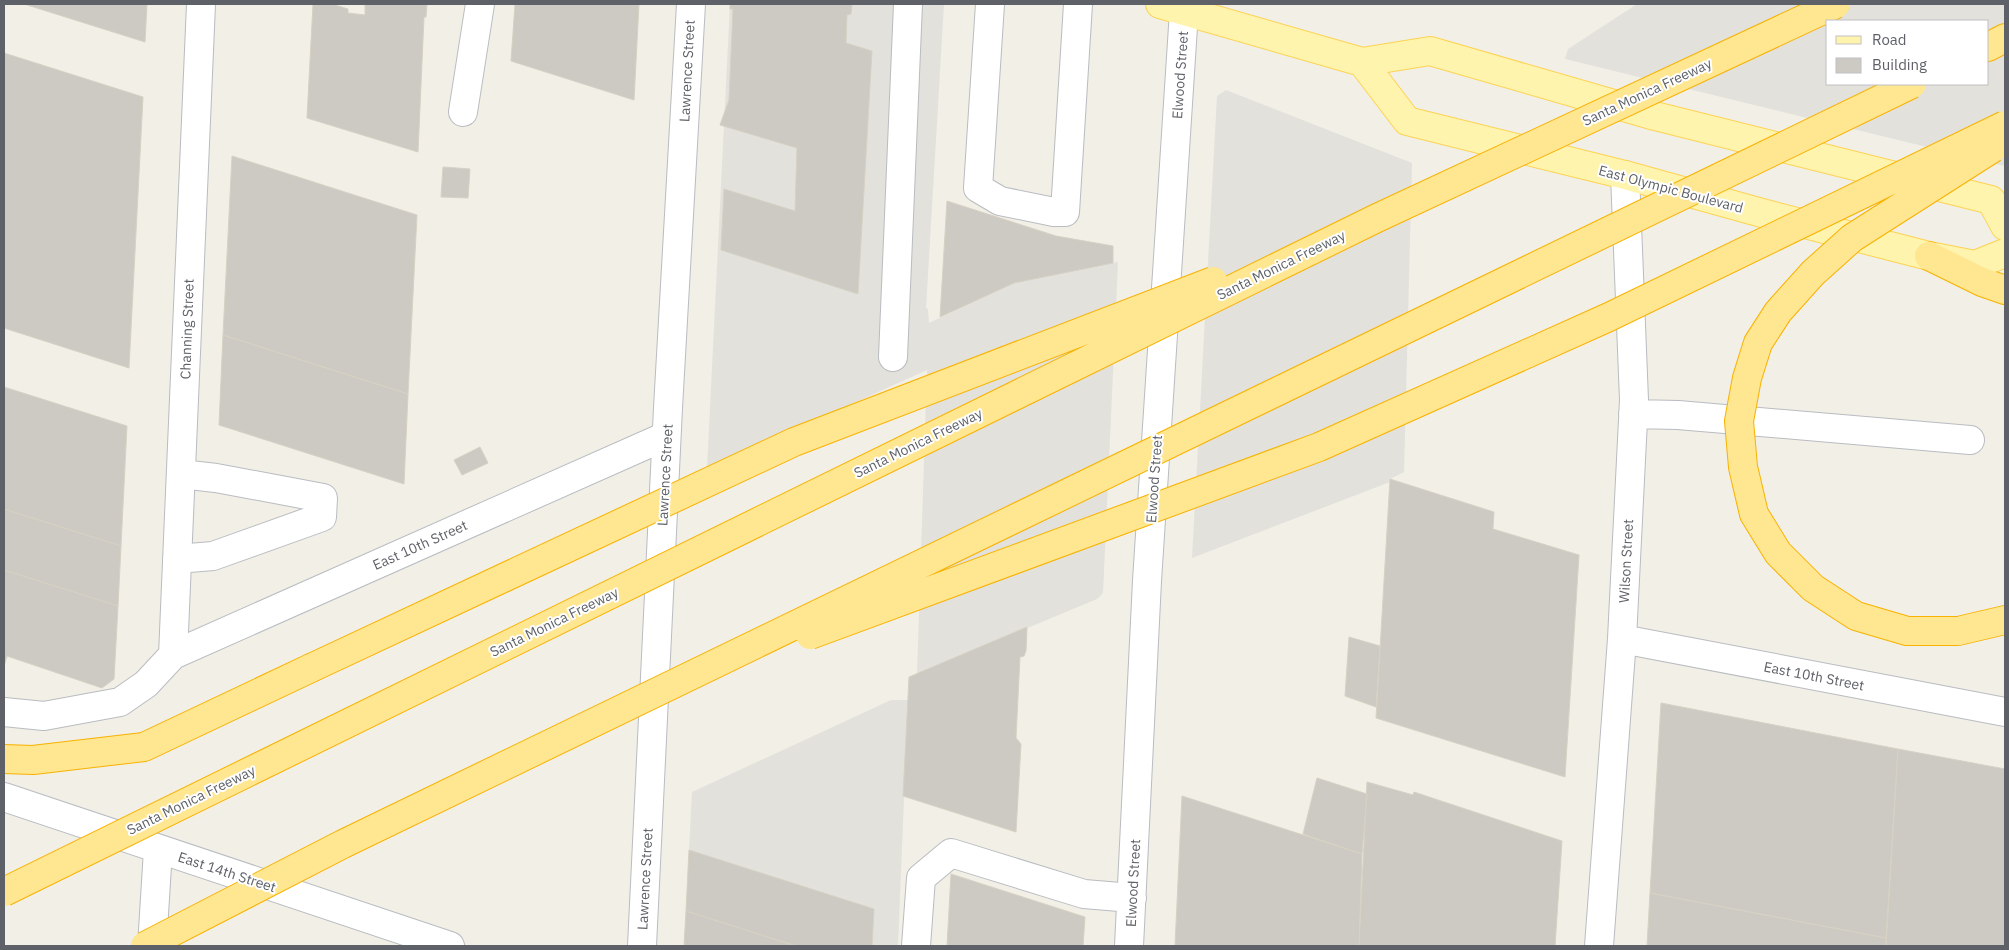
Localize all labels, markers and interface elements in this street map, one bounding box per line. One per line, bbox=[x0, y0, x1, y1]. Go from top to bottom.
street label: Lawrence Street bbox=[675, 19, 699, 123]
legend bbox=[1826, 20, 1989, 85]
street label: Elwood Street bbox=[1168, 30, 1192, 120]
text: Road bbox=[1872, 30, 1907, 49]
street label: Santa Monica Freeway bbox=[1579, 54, 1715, 130]
text: Building bbox=[1872, 55, 1927, 74]
street label: East Olympic Boulevard bbox=[1597, 161, 1745, 217]
street label: Santa Monica Freeway bbox=[1214, 226, 1348, 304]
street label: Channing Street bbox=[176, 278, 198, 380]
street label: Santa Monica Freeway bbox=[851, 404, 985, 482]
street label: Lawrence Street bbox=[653, 423, 677, 527]
street label: Elwood Street bbox=[1142, 434, 1166, 524]
street label: East 10th Street bbox=[370, 516, 470, 574]
street label: Wilson Street bbox=[1615, 518, 1637, 603]
street label: Santa Monica Freeway bbox=[487, 583, 621, 661]
street label: East 10th Street bbox=[1762, 657, 1866, 695]
street label: Santa Monica Freeway bbox=[124, 761, 258, 839]
street label: Lawrence Street bbox=[633, 827, 657, 931]
street label: Elwood Street bbox=[1122, 838, 1144, 927]
street label: East 14th Street bbox=[176, 848, 278, 896]

